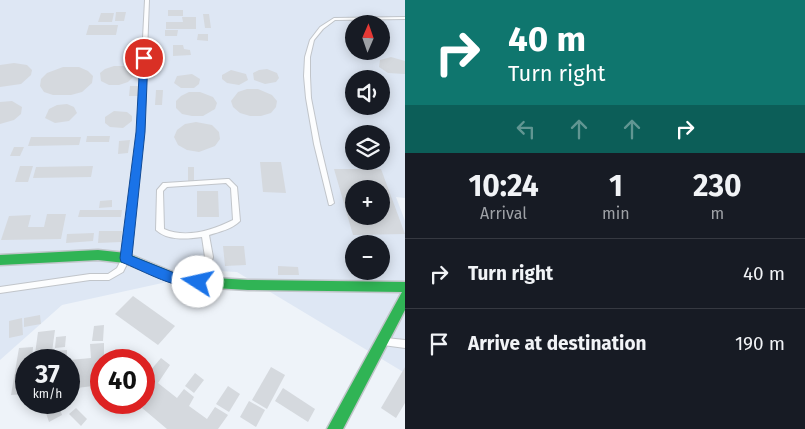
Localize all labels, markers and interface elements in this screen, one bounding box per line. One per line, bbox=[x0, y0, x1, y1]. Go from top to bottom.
north arrow bbox=[345, 15, 390, 60]
map controls bbox=[345, 15, 390, 280]
text: 40 m bbox=[508, 18, 586, 60]
icon: right bbox=[425, 20, 490, 85]
pin bbox=[123, 37, 165, 79]
icon: arrive bbox=[130, 44, 158, 72]
text: Turn right bbox=[508, 60, 605, 87]
button: sound bbox=[345, 70, 390, 115]
icon: left bbox=[512, 115, 540, 143]
icon: ahead bbox=[565, 115, 593, 143]
icon: ahead bbox=[618, 115, 646, 143]
icon: right bbox=[671, 115, 699, 143]
button: layers bbox=[345, 125, 390, 170]
text: 10:24 bbox=[468, 168, 539, 204]
text: 1 bbox=[609, 168, 623, 204]
text: 230 bbox=[693, 168, 742, 204]
button: + bbox=[345, 180, 390, 225]
text: Arrival bbox=[480, 204, 527, 223]
text: min bbox=[602, 204, 630, 223]
text: m bbox=[710, 204, 724, 223]
button: − bbox=[345, 235, 390, 280]
position arrow bbox=[171, 255, 223, 307]
icon: right bbox=[425, 260, 453, 288]
text: Turn right bbox=[468, 262, 553, 285]
text: 40 m bbox=[743, 262, 785, 285]
icon: arrive bbox=[425, 330, 453, 358]
text: Arrive at destination bbox=[468, 332, 647, 355]
text: 190 m bbox=[735, 332, 785, 355]
speed limit sign: 40 bbox=[90, 349, 155, 414]
text: 37 bbox=[35, 360, 60, 390]
text: km/h bbox=[33, 387, 62, 401]

